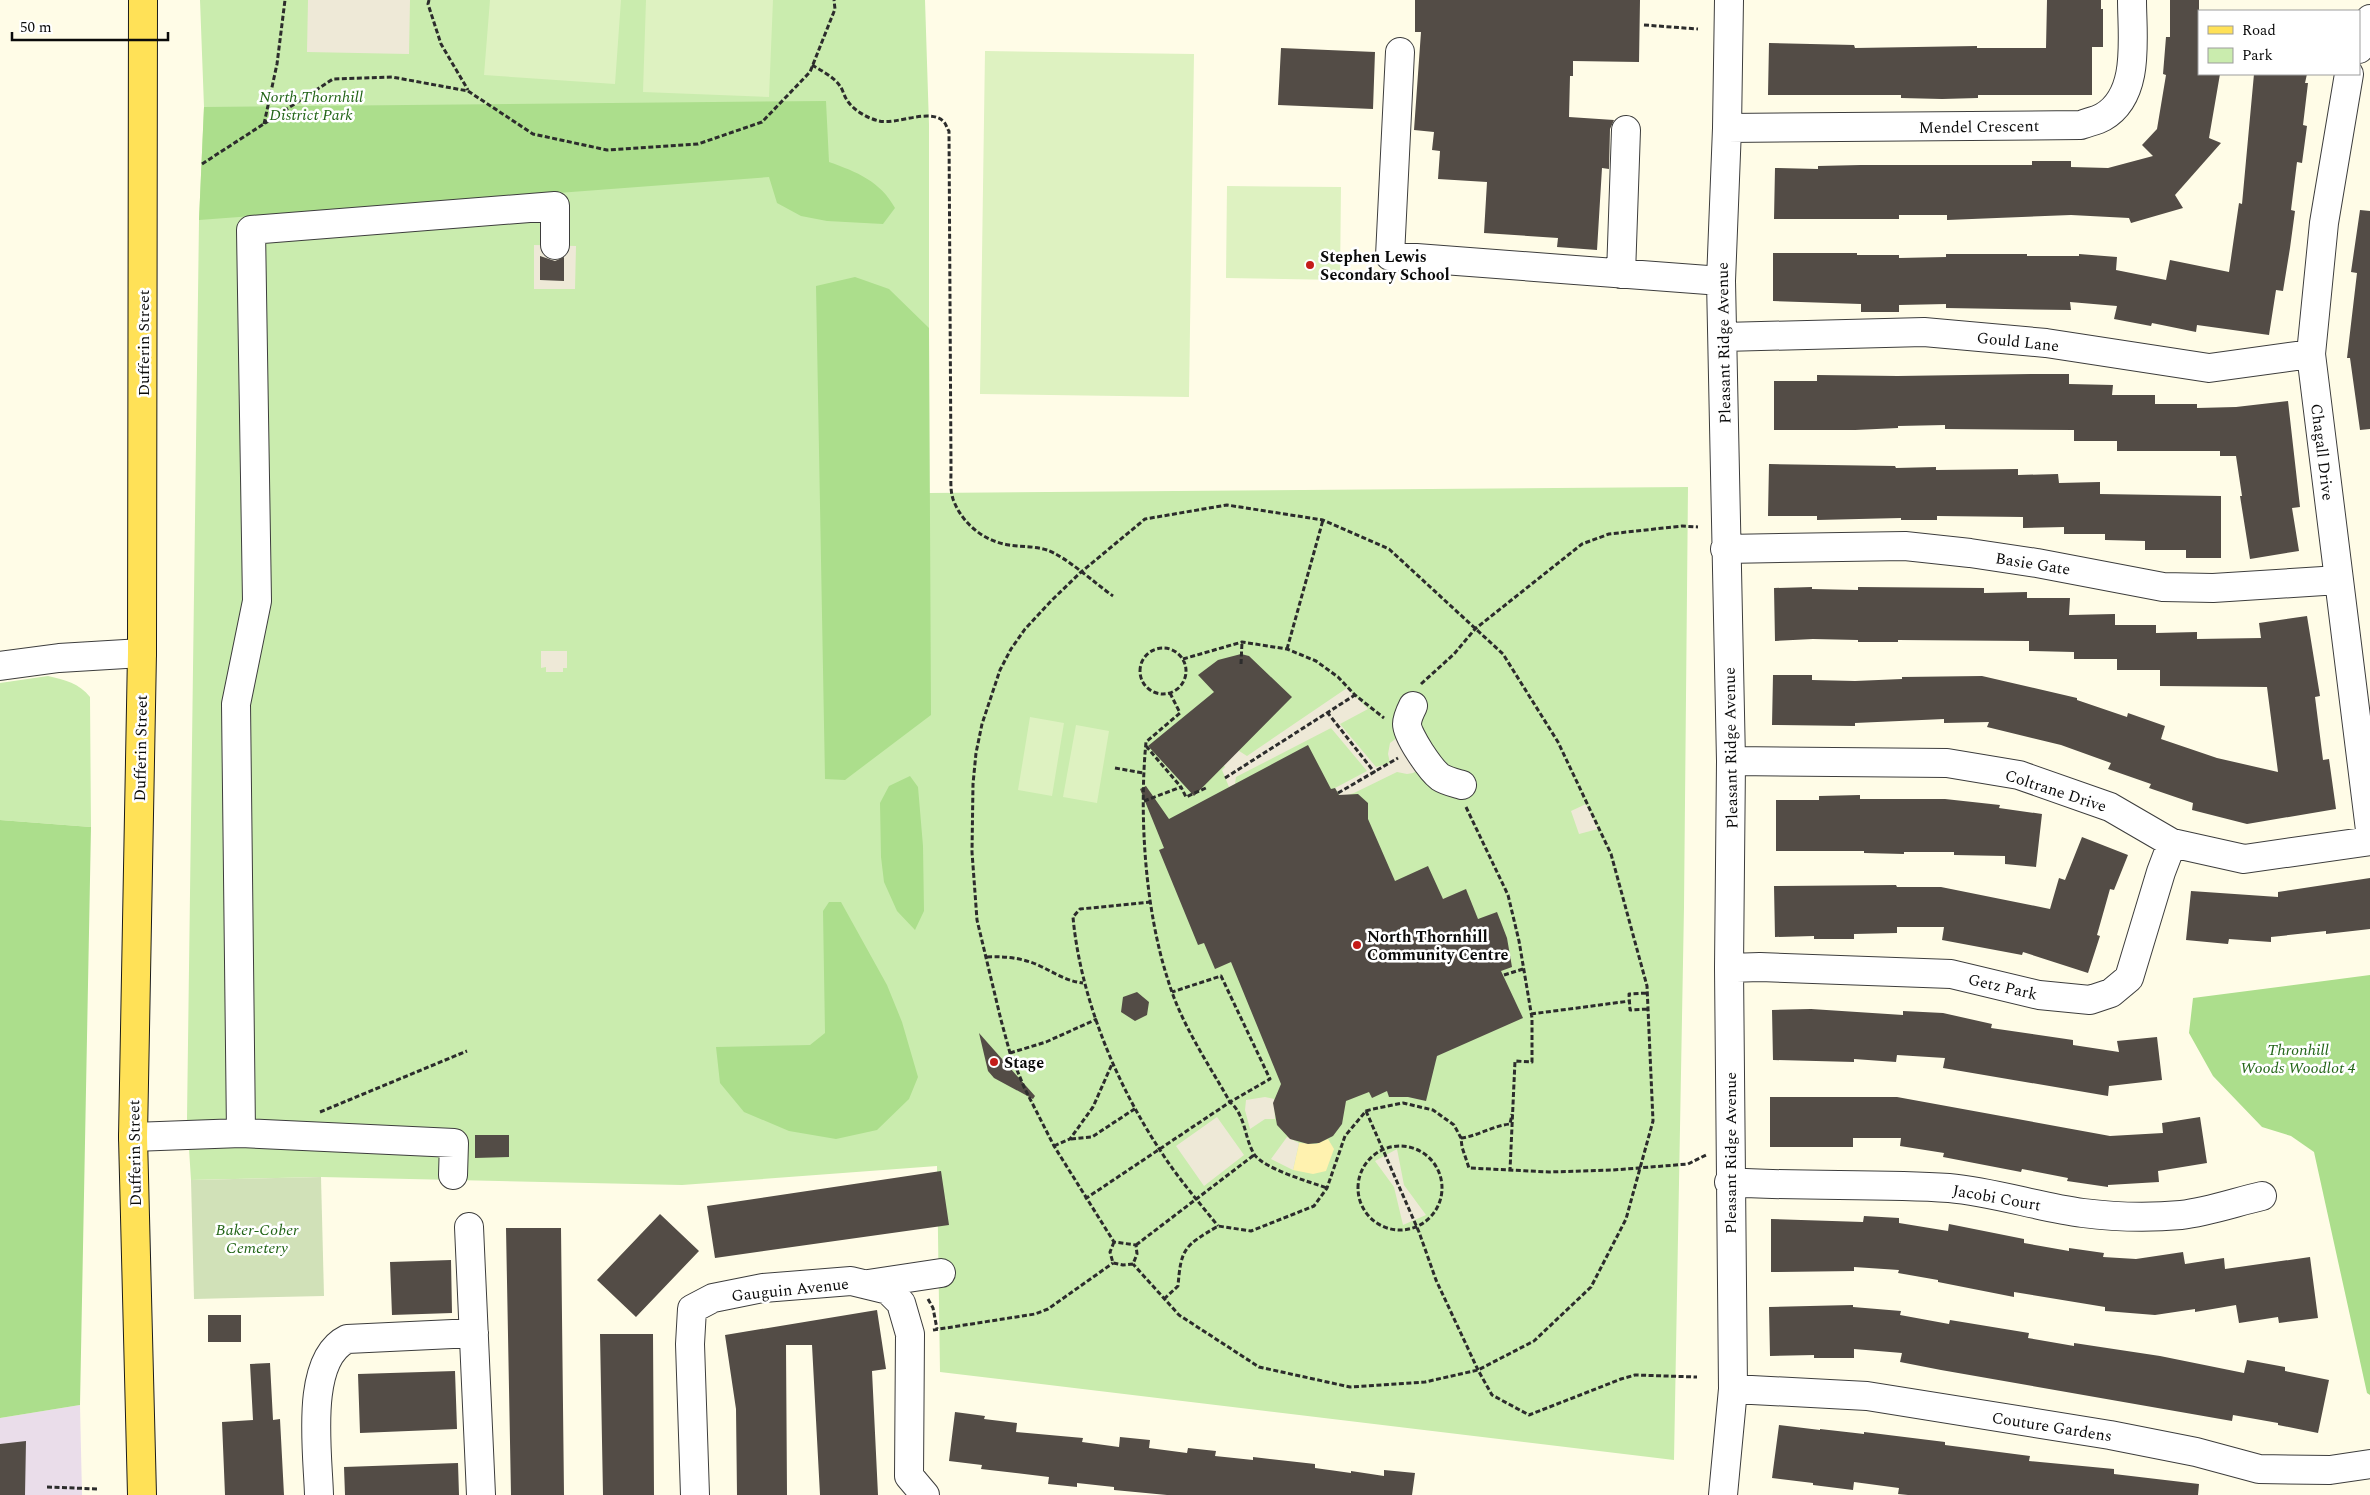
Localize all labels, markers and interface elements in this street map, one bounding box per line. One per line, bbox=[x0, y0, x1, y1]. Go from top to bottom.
scale bar bbox=[12, 10, 169, 42]
legend bbox=[2198, 10, 2360, 75]
text: 50 m bbox=[20, 16, 52, 39]
text: Road bbox=[2242, 19, 2276, 42]
text: Park bbox=[2242, 44, 2273, 67]
park label: North Thornhill District Park bbox=[259, 85, 363, 127]
street label: Mendel Crescent bbox=[1918, 114, 2040, 140]
place label: Stephen Lewis Secondary School bbox=[1320, 245, 1450, 287]
marker: Stephen Lewis Secondary School bbox=[1304, 259, 1316, 271]
street label: Pleasant Ridge Avenue bbox=[1711, 262, 1737, 424]
street label: Dufferin Street bbox=[132, 289, 156, 396]
street label: Gould Lane bbox=[1976, 326, 2060, 358]
street label: Chagall Drive bbox=[2304, 402, 2340, 502]
street label: Basie Gate bbox=[1994, 546, 2072, 582]
street label: Pleasant Ridge Avenue bbox=[1718, 667, 1744, 829]
street label: Dufferin Street bbox=[128, 694, 154, 802]
street label: Coltrane Drive bbox=[2002, 763, 2110, 819]
place label: North Thornhill Community Centre bbox=[1367, 925, 1509, 967]
marker: North Thornhill Community Centre bbox=[1351, 939, 1363, 951]
street label: Getz Park bbox=[1966, 967, 2040, 1007]
park label: Thronhill Woods Woodlot 4 bbox=[2240, 1038, 2356, 1080]
place label: Stage bbox=[1004, 1051, 1044, 1075]
marker: Stage bbox=[988, 1056, 1000, 1068]
street label: Pleasant Ridge Avenue bbox=[1719, 1072, 1743, 1234]
street label: Dufferin Street bbox=[122, 1099, 148, 1207]
street label: Jacobi Court bbox=[1951, 1178, 2043, 1218]
park label: Baker-Cober Cemetery bbox=[216, 1218, 299, 1260]
street label: Gauguin Avenue bbox=[730, 1272, 850, 1308]
street label: Couture Gardens bbox=[1990, 1406, 2114, 1448]

